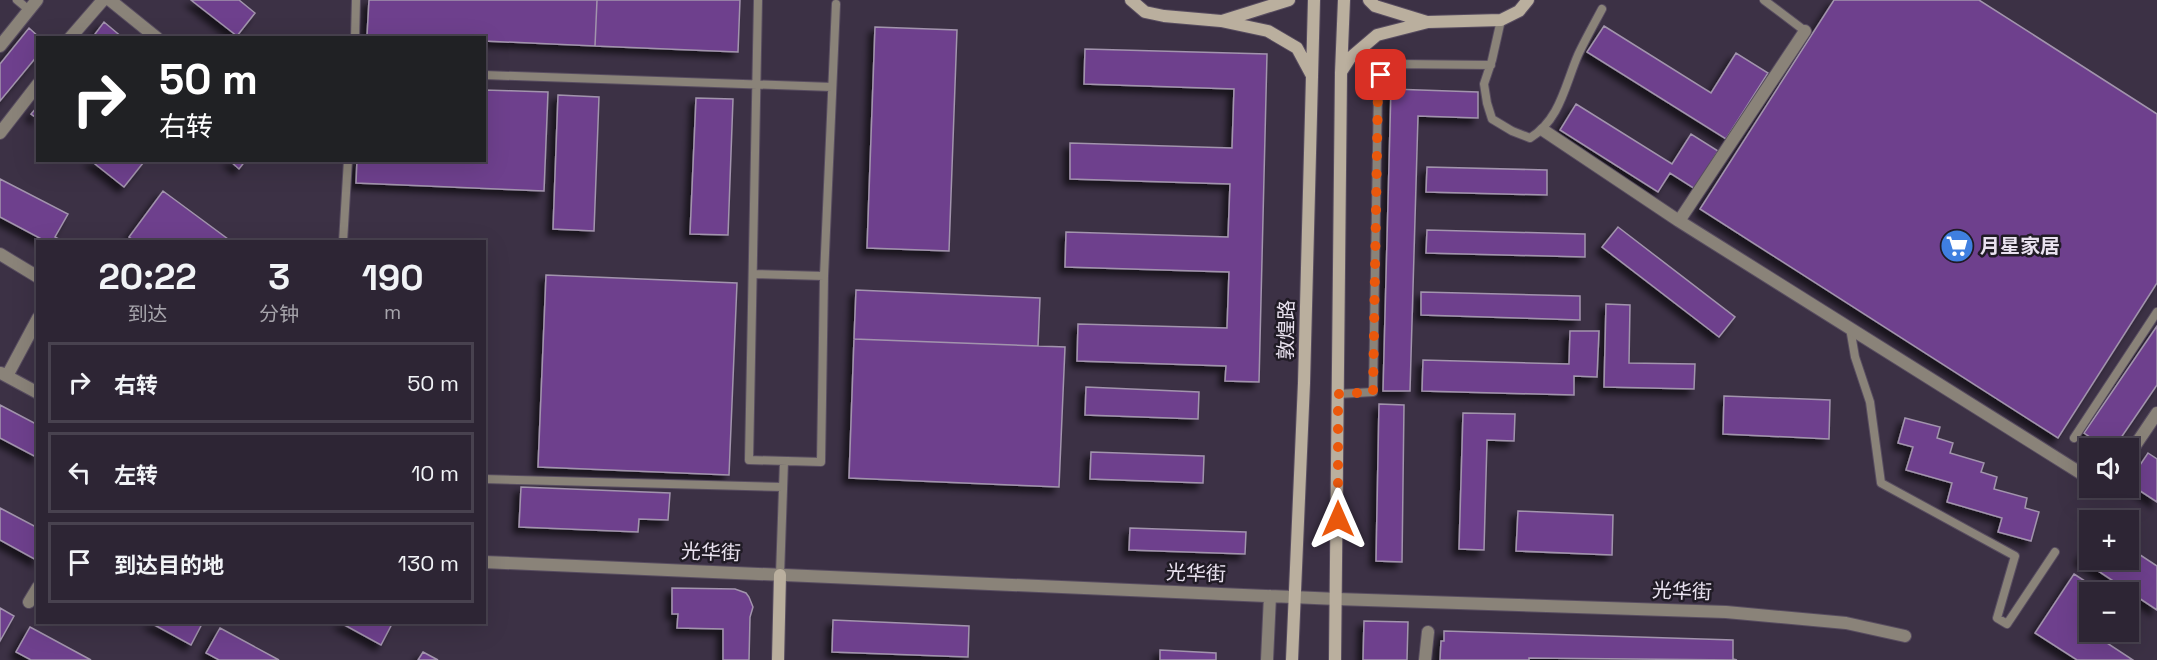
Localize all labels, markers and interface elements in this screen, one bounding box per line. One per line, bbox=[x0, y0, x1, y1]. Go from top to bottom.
pin bbox=[1355, 49, 1406, 100]
text: 50 m bbox=[159, 53, 258, 106]
icon: arrive bbox=[1364, 58, 1397, 91]
icon: right bbox=[60, 60, 138, 138]
text: 右转 bbox=[159, 109, 213, 144]
supermarket icon: 月星家居 bbox=[1939, 228, 1975, 264]
place label: 月星家居 bbox=[1980, 233, 2060, 259]
text: 20:22 bbox=[98, 254, 197, 300]
text: 3 bbox=[268, 254, 290, 300]
text: 190 bbox=[362, 255, 423, 301]
text: m bbox=[384, 299, 401, 325]
street label: 敦煌路 bbox=[1272, 300, 1300, 360]
text: 到达 bbox=[128, 301, 168, 327]
text: 分钟 bbox=[259, 301, 299, 327]
icon: right bbox=[63, 366, 96, 399]
text: 50 m bbox=[407, 369, 459, 397]
text: 右转 bbox=[114, 371, 158, 399]
map controls bbox=[2079, 438, 2139, 642]
button: sound bbox=[2079, 438, 2139, 498]
icon: left bbox=[63, 456, 96, 489]
text: 10 m bbox=[411, 459, 459, 487]
text: 左转 bbox=[114, 461, 158, 489]
position arrow bbox=[1306, 487, 1370, 551]
button: + bbox=[2079, 510, 2139, 570]
street label: 光华街 bbox=[681, 538, 741, 566]
icon: arrive bbox=[63, 546, 96, 579]
text: 130 m bbox=[398, 549, 459, 577]
text: 到达目的地 bbox=[114, 551, 224, 579]
street label: 光华街 bbox=[1166, 559, 1226, 587]
street label: 光华街 bbox=[1652, 577, 1712, 605]
button: − bbox=[2079, 582, 2139, 642]

